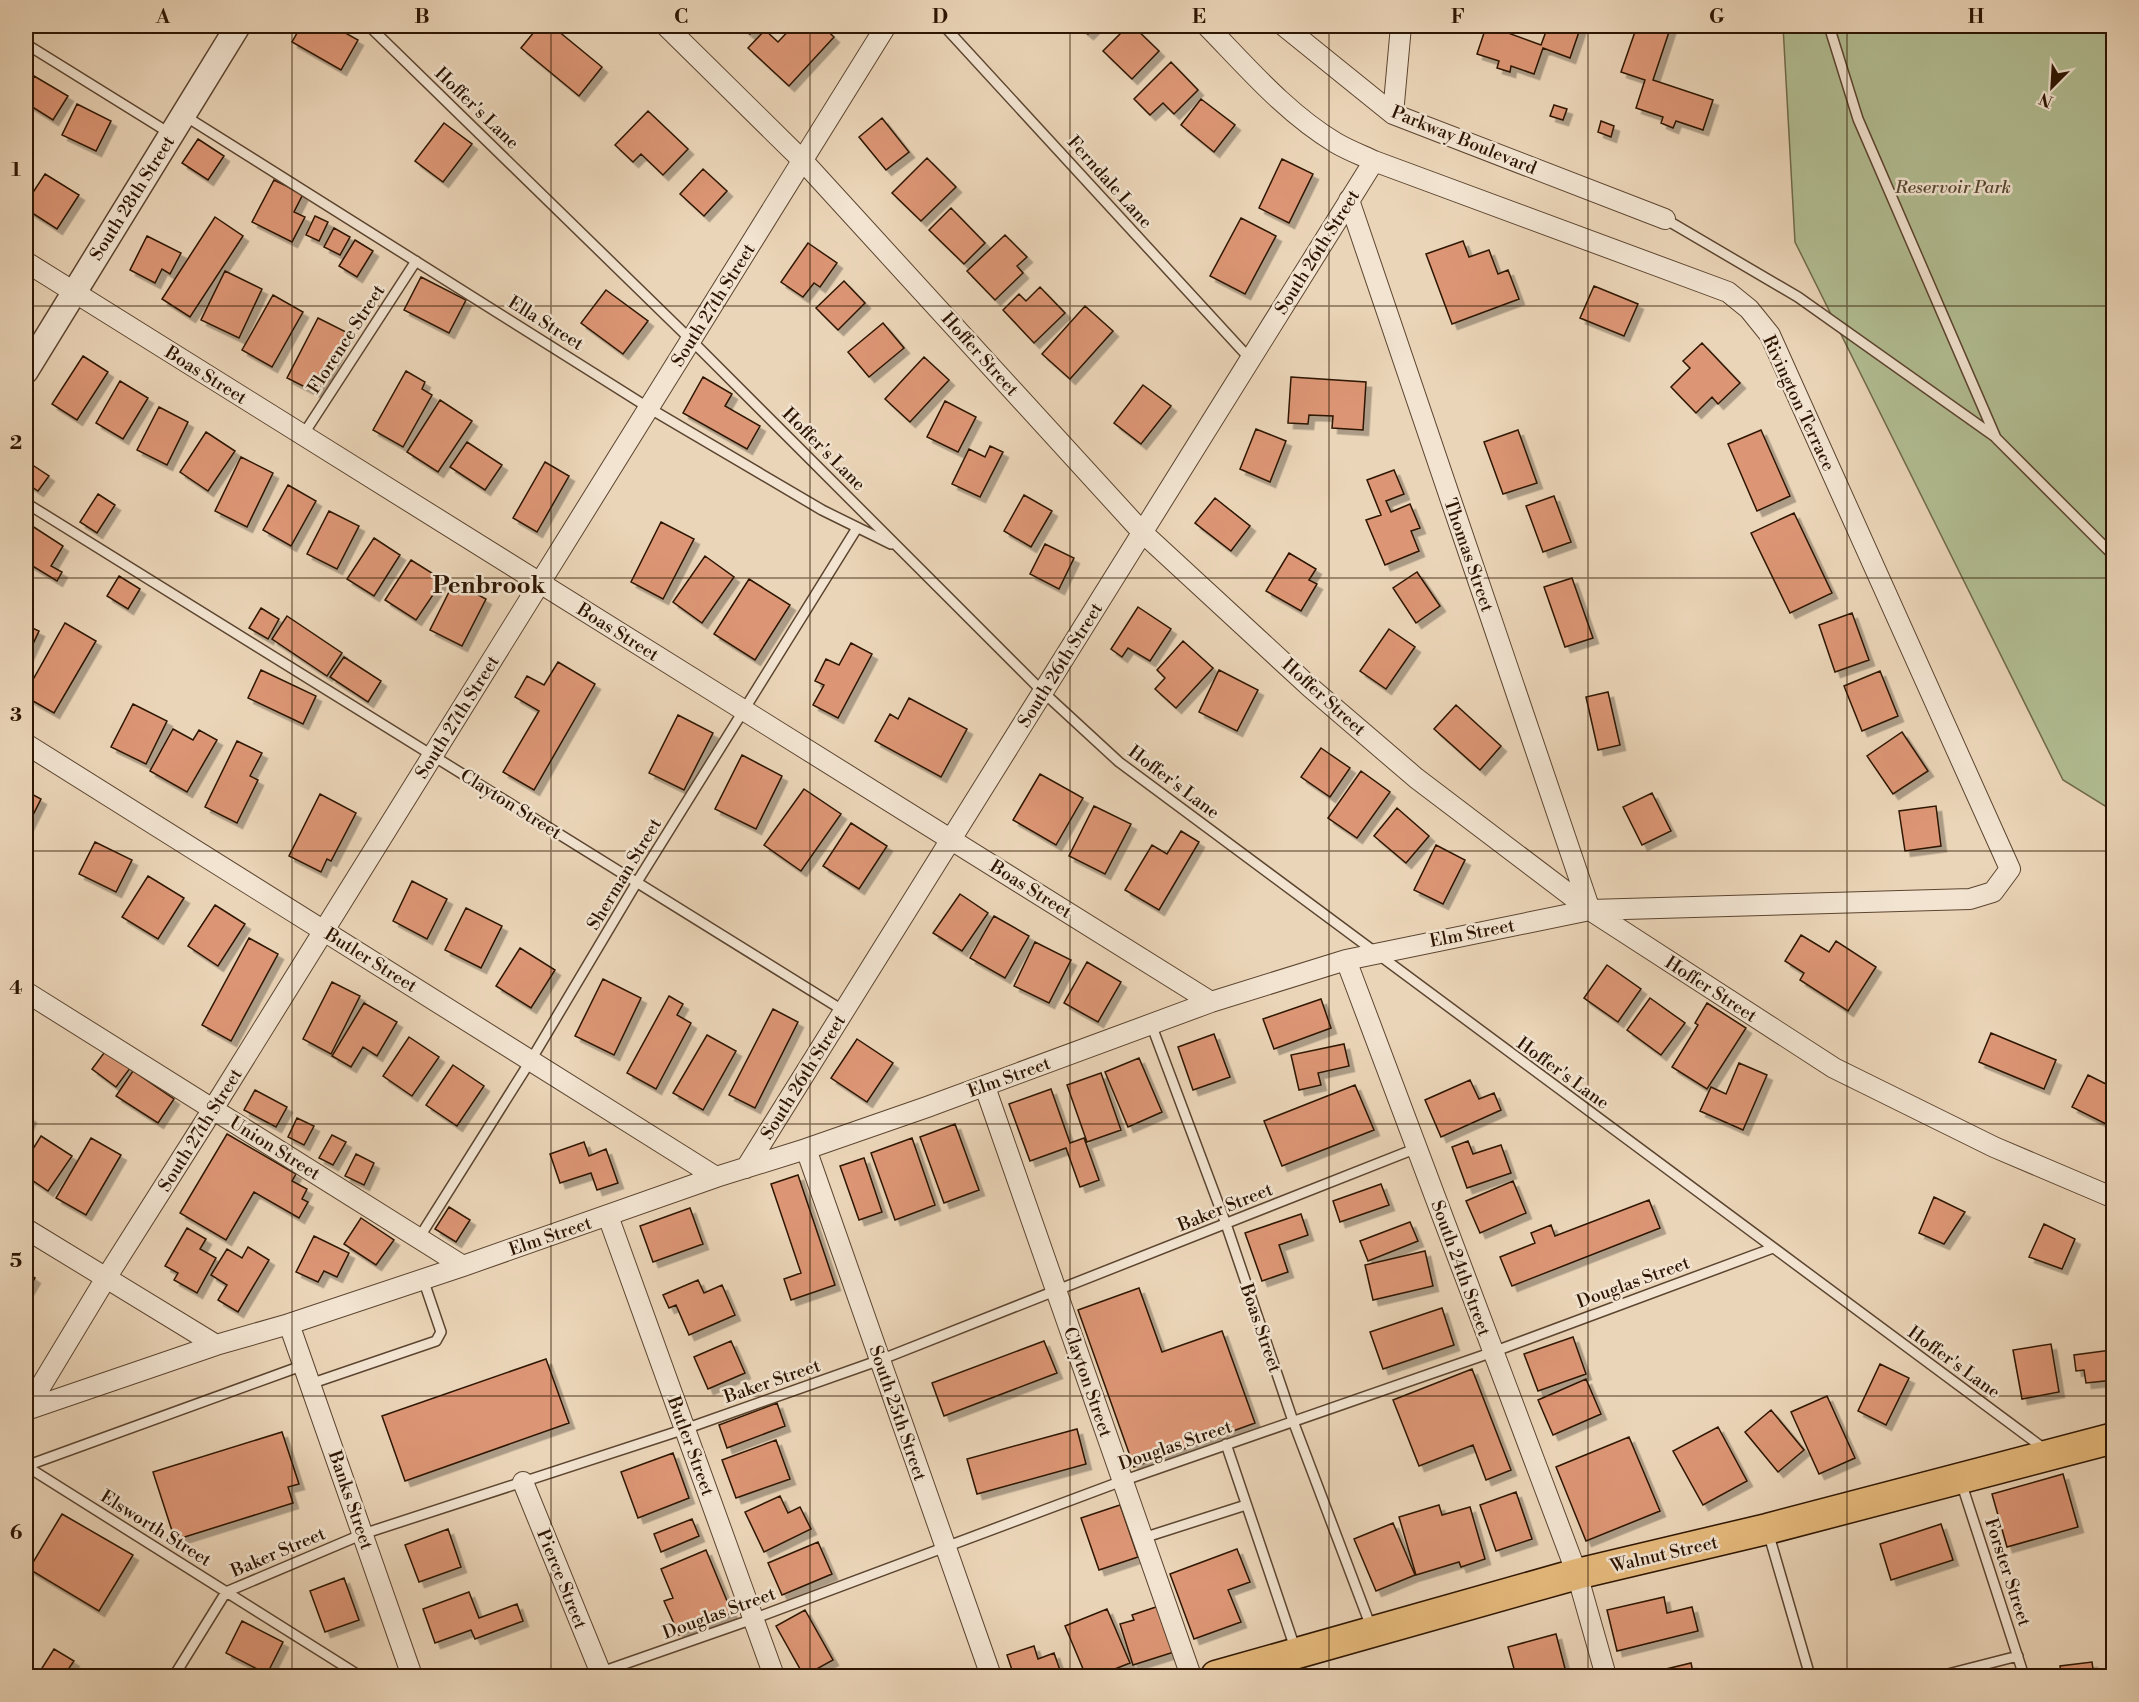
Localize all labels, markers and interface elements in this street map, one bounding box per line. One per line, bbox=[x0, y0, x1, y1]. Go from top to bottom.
text: A bbox=[155, 5, 171, 30]
text: B bbox=[414, 5, 430, 30]
text: C bbox=[674, 5, 688, 30]
text: D bbox=[932, 5, 948, 30]
text: E bbox=[1192, 5, 1206, 30]
text: F bbox=[1451, 5, 1465, 30]
text: G bbox=[1709, 5, 1725, 30]
text: H bbox=[1968, 5, 1985, 30]
north arrow bbox=[2022, 57, 2082, 117]
street label: Hoffer's Lane bbox=[430, 62, 524, 154]
text: N bbox=[2036, 88, 2056, 111]
street label: Parkway Boulevard bbox=[1388, 101, 1540, 180]
street label: South 28th Street bbox=[85, 131, 180, 265]
street label: Ferndale Lane bbox=[1062, 131, 1157, 233]
text: 1 bbox=[11, 158, 21, 183]
park label: Reservoir Park bbox=[1894, 176, 2011, 199]
street label: South 26th Street bbox=[1270, 185, 1365, 319]
street label: South 27th Street bbox=[666, 239, 761, 371]
street label: Florence Street bbox=[303, 280, 391, 398]
street label: Ella Street bbox=[504, 291, 588, 356]
street label: Hoffer Street bbox=[936, 308, 1024, 401]
street label: Rivington Terrace bbox=[1757, 332, 1840, 475]
street label: Boas Street bbox=[160, 341, 252, 410]
street label: Hoffer's Lane bbox=[777, 403, 870, 496]
text: 2 bbox=[10, 431, 22, 456]
street label: Thomas Street bbox=[1438, 495, 1499, 616]
district label: Penbrook bbox=[432, 571, 547, 601]
street label: Boas Street bbox=[572, 598, 664, 667]
street label: South 26th Street bbox=[1013, 598, 1108, 732]
street label: South 27th Street bbox=[410, 651, 505, 783]
street label: Hoffer Street bbox=[1277, 654, 1371, 741]
text: 3 bbox=[10, 703, 22, 728]
street label: Hoffer's Lane bbox=[1123, 740, 1224, 824]
street label: Clayton Street bbox=[456, 764, 566, 845]
street label: Sherman Street bbox=[582, 814, 667, 934]
street label: Boas Street bbox=[985, 855, 1077, 924]
street label: Elm Street bbox=[1428, 914, 1517, 953]
street label: Butler Street bbox=[320, 923, 422, 998]
street label: Hoffer Street bbox=[1660, 951, 1762, 1028]
text: 4 bbox=[9, 976, 23, 1001]
street label: South 26th Street bbox=[756, 1010, 851, 1144]
street label: Hoffer's Lane bbox=[1512, 1032, 1614, 1115]
street label: Elm Street bbox=[965, 1052, 1054, 1103]
street label: South 27th Street bbox=[153, 1064, 248, 1196]
street label: Union Street bbox=[225, 1111, 325, 1186]
street label: Baker Street bbox=[1173, 1178, 1277, 1237]
street label: South 24th Street bbox=[1425, 1197, 1496, 1340]
street label: Elm Street bbox=[506, 1211, 595, 1261]
text: 5 bbox=[10, 1249, 22, 1274]
street label: Douglas Street bbox=[1574, 1251, 1693, 1314]
street label: Boas Street bbox=[1234, 1280, 1287, 1376]
street label: Hoffer's Lane bbox=[1903, 1321, 2005, 1404]
street label: Clayton Street bbox=[1058, 1324, 1117, 1441]
street label: South 25th Street bbox=[864, 1342, 932, 1485]
street label: Baker Street bbox=[720, 1354, 824, 1409]
street label: Butler Street bbox=[662, 1392, 719, 1500]
street label: Douglas Street bbox=[1115, 1415, 1236, 1476]
street label: Banks Street bbox=[323, 1447, 378, 1553]
street label: Elsworth Street bbox=[96, 1485, 216, 1572]
street label: Forster Street bbox=[1979, 1515, 2036, 1630]
text: 6 bbox=[10, 1521, 23, 1546]
street label: Baker Street bbox=[227, 1522, 330, 1583]
street label: Pierce Street bbox=[531, 1526, 592, 1633]
street label: Walnut Street bbox=[1607, 1531, 1721, 1578]
street label: Douglas Street bbox=[660, 1582, 779, 1645]

